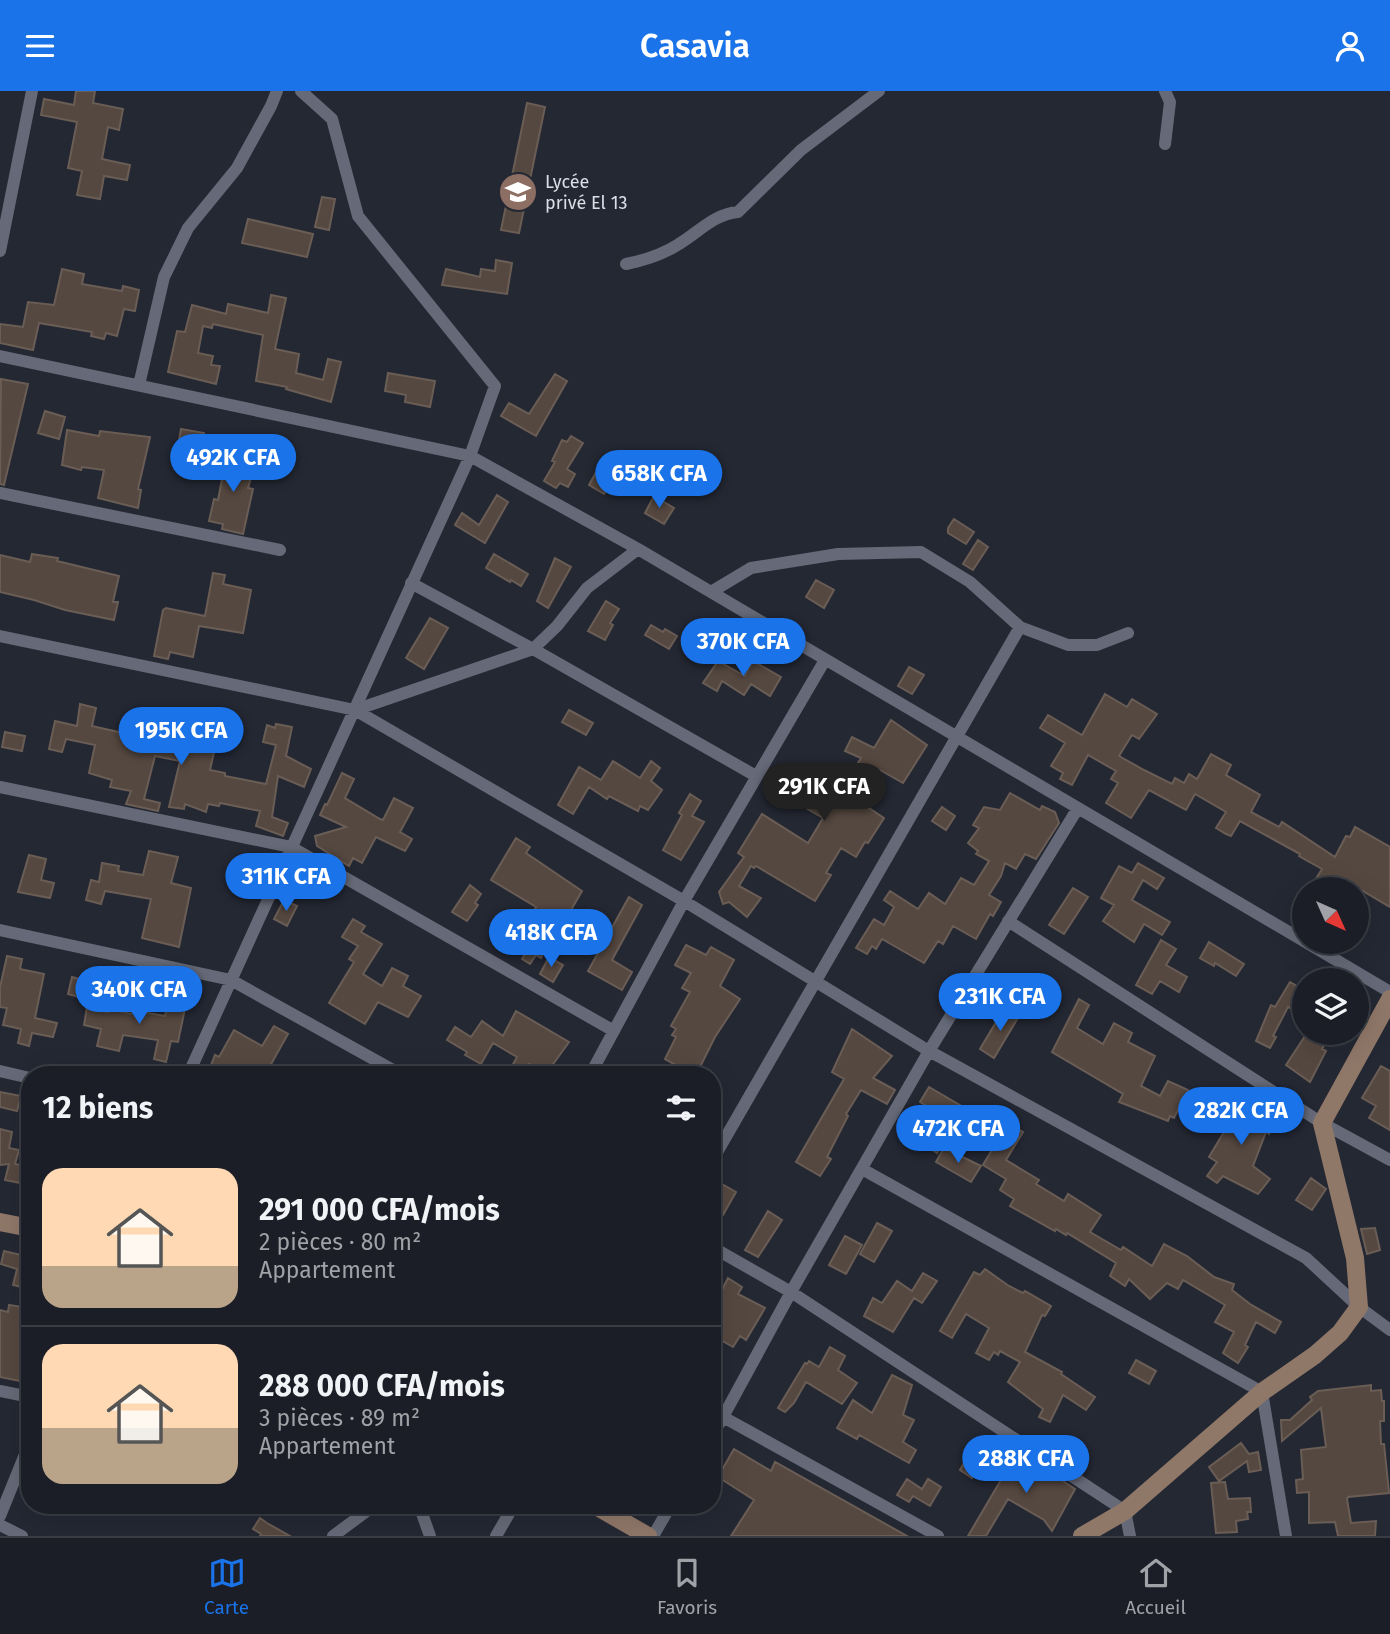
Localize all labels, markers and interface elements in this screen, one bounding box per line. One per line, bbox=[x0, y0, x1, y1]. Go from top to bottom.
icon: menu bbox=[21, 27, 59, 65]
text: Casavia bbox=[640, 27, 750, 65]
icon: person bbox=[1331, 27, 1369, 65]
school or university icon: Lycée privé El 13 bbox=[497, 171, 539, 213]
place label: Lycée privé El 13 bbox=[545, 171, 627, 214]
pin: 492K CFA bbox=[161, 435, 305, 494]
text: 492K CFA bbox=[186, 443, 280, 471]
pin: 658K CFA bbox=[587, 451, 731, 510]
text: 658K CFA bbox=[611, 459, 707, 487]
pin: 370K CFA bbox=[671, 619, 815, 678]
text: 370K CFA bbox=[697, 627, 789, 655]
pin: 195K CFA bbox=[109, 707, 253, 767]
text: 195K CFA bbox=[135, 716, 227, 744]
pin: 291K CFA bbox=[752, 763, 896, 823]
text: 291K CFA bbox=[778, 772, 870, 800]
pin: 311K CFA bbox=[214, 853, 358, 913]
text: 311K CFA bbox=[241, 862, 331, 890]
north arrow bbox=[1292, 877, 1368, 954]
map controls bbox=[1292, 877, 1369, 1045]
pin: 418K CFA bbox=[479, 909, 623, 969]
text: 418K CFA bbox=[505, 918, 597, 946]
pin: 340K CFA bbox=[67, 967, 211, 1026]
button: layers bbox=[1292, 968, 1369, 1045]
pin: 231K CFA bbox=[928, 974, 1072, 1033]
text: 340K CFA bbox=[91, 975, 187, 1003]
text: 231K CFA bbox=[955, 982, 1045, 1010]
pin: 282K CFA bbox=[1169, 1087, 1313, 1147]
icon: filters bbox=[662, 1089, 700, 1127]
text: 12 biens bbox=[42, 1090, 153, 1126]
text: 282K CFA bbox=[1194, 1096, 1288, 1124]
pin: 472K CFA bbox=[886, 1105, 1030, 1165]
text: 472K CFA bbox=[912, 1114, 1004, 1142]
text: 291 000 CFA/mois bbox=[259, 1192, 500, 1228]
icon: home bbox=[98, 1196, 182, 1280]
text: 2 pièces · 80 m² bbox=[259, 1228, 421, 1256]
text: Appartement bbox=[259, 1256, 395, 1284]
text: 288 000 CFA/mois bbox=[259, 1368, 505, 1404]
icon: home bbox=[98, 1372, 182, 1456]
text: 3 pièces · 89 m² bbox=[259, 1404, 420, 1432]
text: Appartement bbox=[259, 1432, 395, 1460]
pin: 288K CFA bbox=[954, 1435, 1098, 1495]
text: 288K CFA bbox=[978, 1444, 1074, 1472]
tab: Carte bbox=[204, 1554, 249, 1619]
tab: Favoris bbox=[657, 1554, 717, 1619]
tab: Accueil bbox=[1125, 1554, 1186, 1619]

